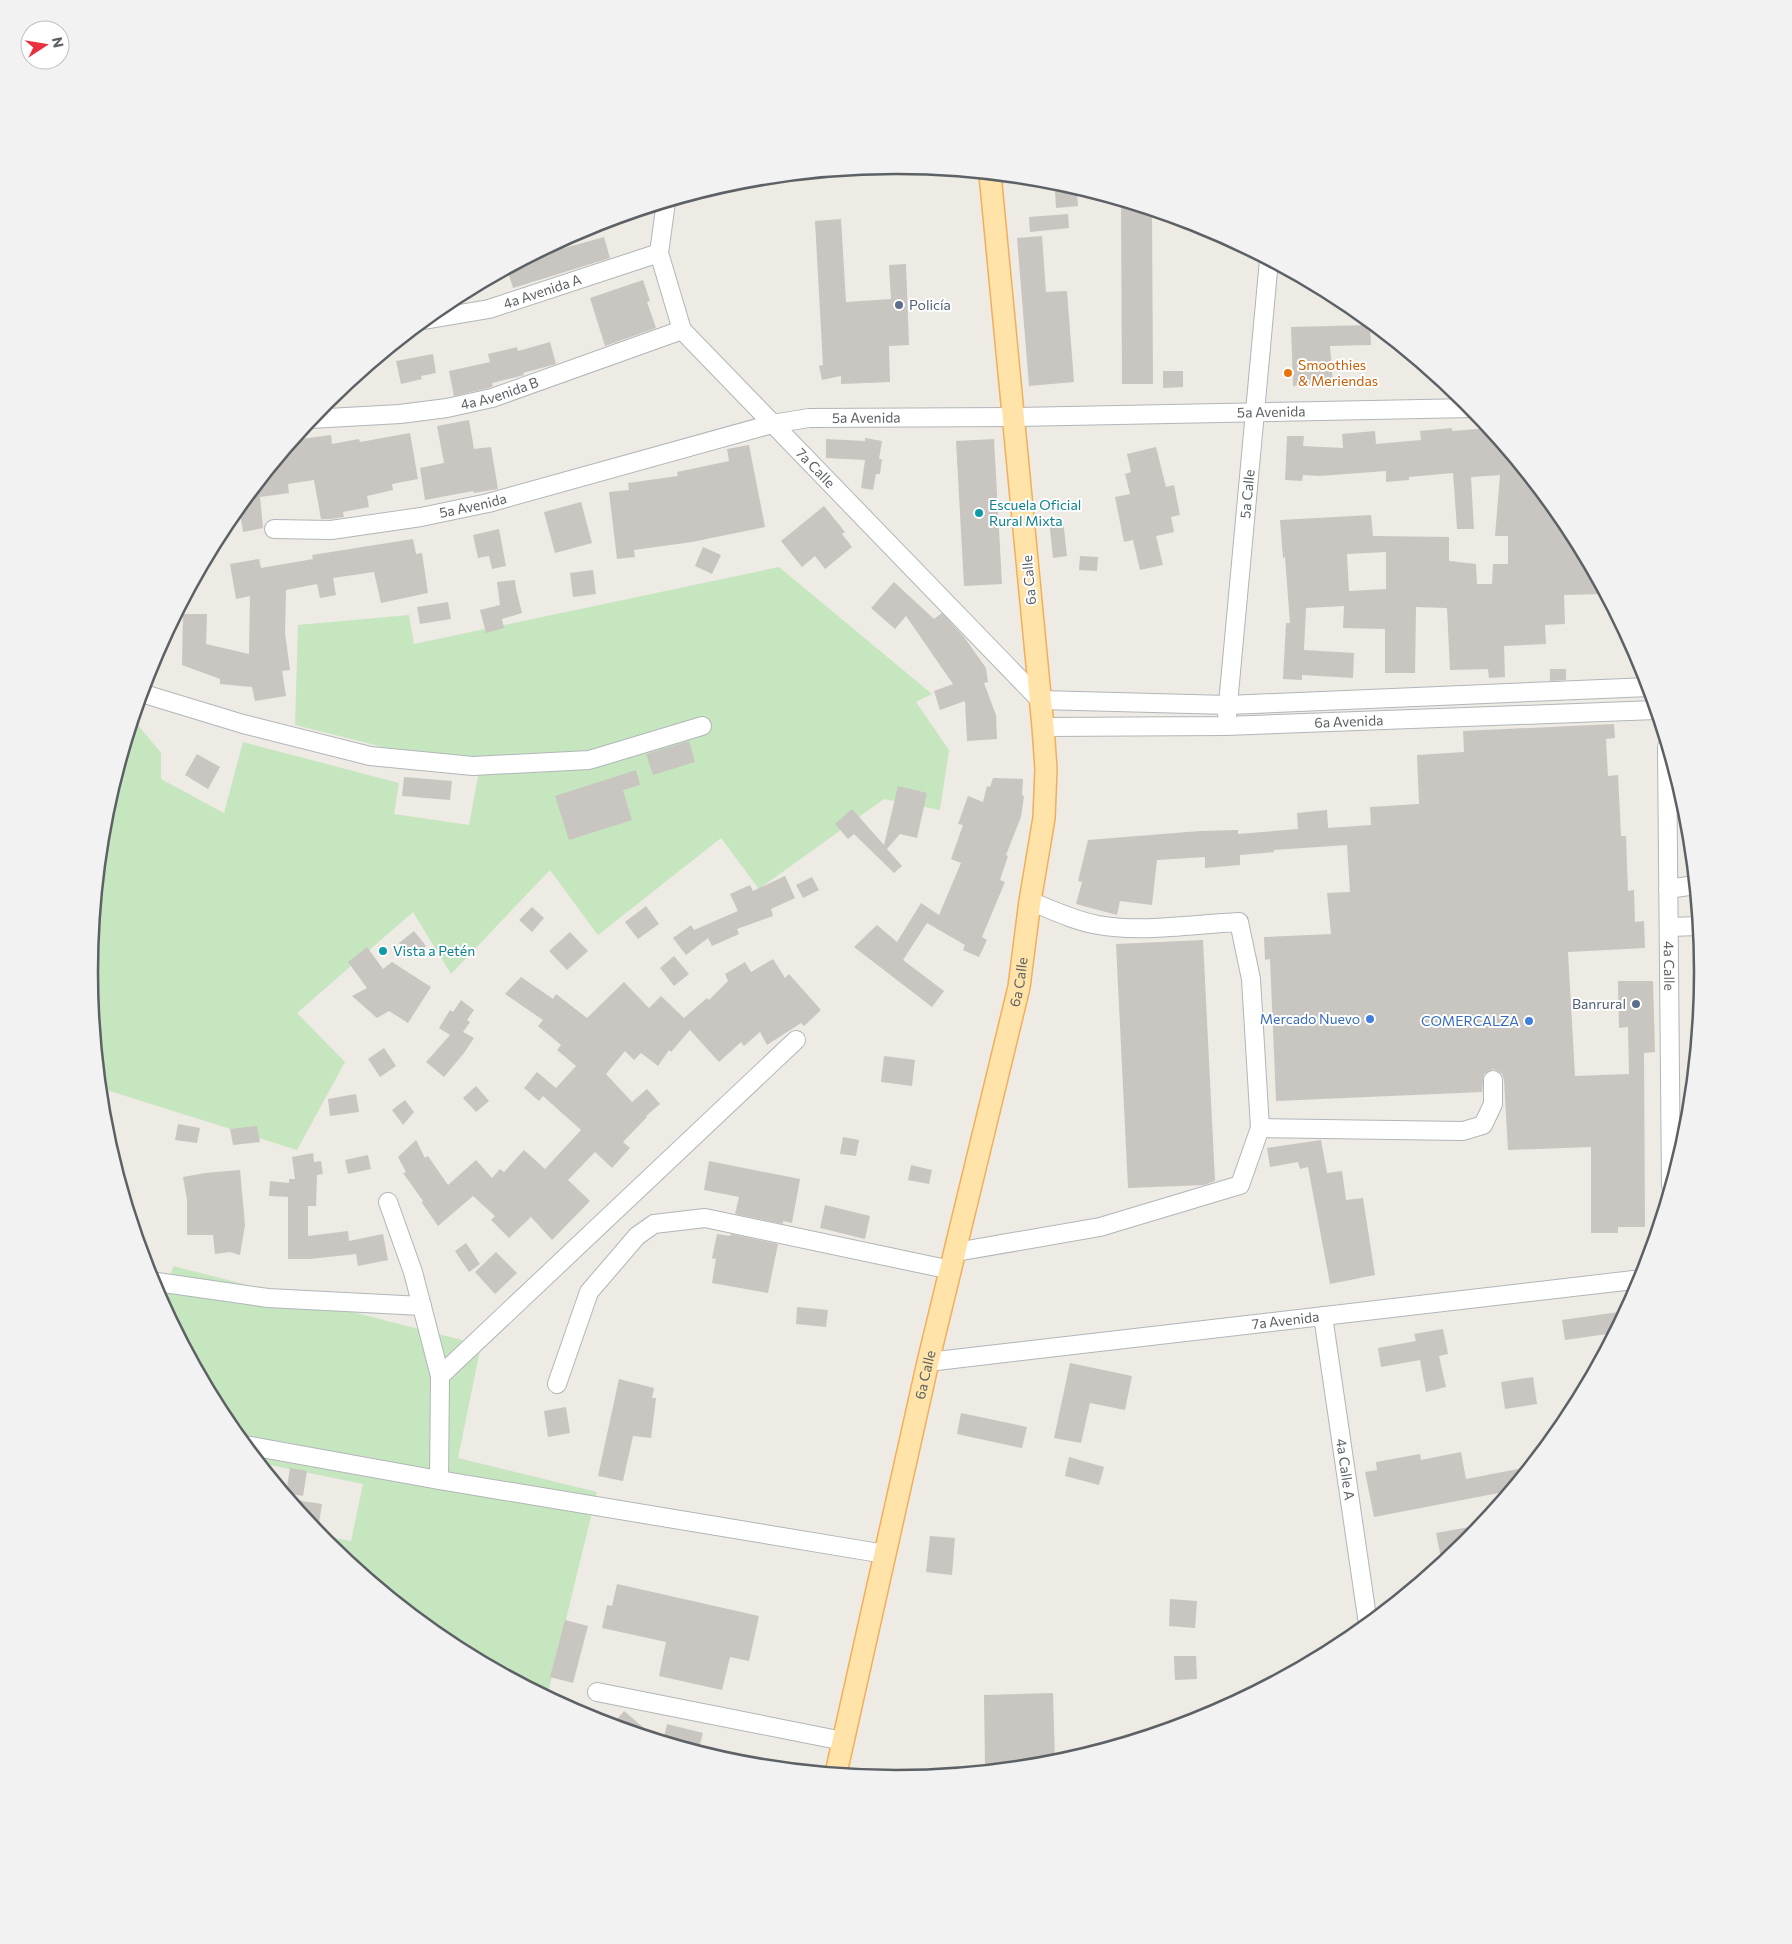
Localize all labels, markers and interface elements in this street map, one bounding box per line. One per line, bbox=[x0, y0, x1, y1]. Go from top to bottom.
north arrow bbox=[20, 20, 70, 70]
text: N bbox=[49, 35, 68, 49]
street label: 4a Avenida A bbox=[501, 270, 584, 312]
place label: Policía bbox=[909, 296, 951, 313]
marker: Policía bbox=[893, 299, 905, 311]
place label: Smoothies & Meriendas bbox=[1298, 356, 1378, 389]
marker: Smoothies & Meriendas bbox=[1282, 367, 1294, 379]
street label: 4a Avenida B bbox=[459, 373, 541, 413]
street label: 5a Avenida bbox=[1237, 402, 1306, 421]
street label: 5a Avenida bbox=[832, 409, 901, 426]
street label: 7a Calle bbox=[793, 444, 839, 491]
street label: 5a Calle bbox=[1236, 468, 1258, 519]
street label: 5a Avenida bbox=[438, 489, 508, 521]
place label: Escuela Oficial Rural Mixta bbox=[989, 496, 1081, 529]
marker: Escuela Oficial Rural Mixta bbox=[973, 507, 985, 519]
street label: 6a Calle bbox=[1018, 554, 1039, 606]
street label: 6a Avenida bbox=[1314, 711, 1384, 731]
street label: 4a Calle bbox=[1661, 941, 1678, 991]
place label: Vista a Petén bbox=[393, 942, 475, 959]
marker: Vista a Petén bbox=[377, 945, 389, 957]
street label: 6a Calle bbox=[1006, 956, 1031, 1008]
place label: Banrural bbox=[1572, 995, 1626, 1012]
marker: Banrural bbox=[1630, 998, 1642, 1010]
place label: Mercado Nuevo bbox=[1260, 1010, 1360, 1027]
place label: COMERCALZA bbox=[1421, 1012, 1519, 1029]
marker: Mercado Nuevo bbox=[1364, 1013, 1376, 1025]
marker: COMERCALZA bbox=[1523, 1015, 1535, 1027]
street label: 7a Avenida bbox=[1251, 1308, 1320, 1332]
street label: 6a Calle bbox=[911, 1348, 939, 1401]
street label: 4a Calle A bbox=[1333, 1437, 1359, 1502]

